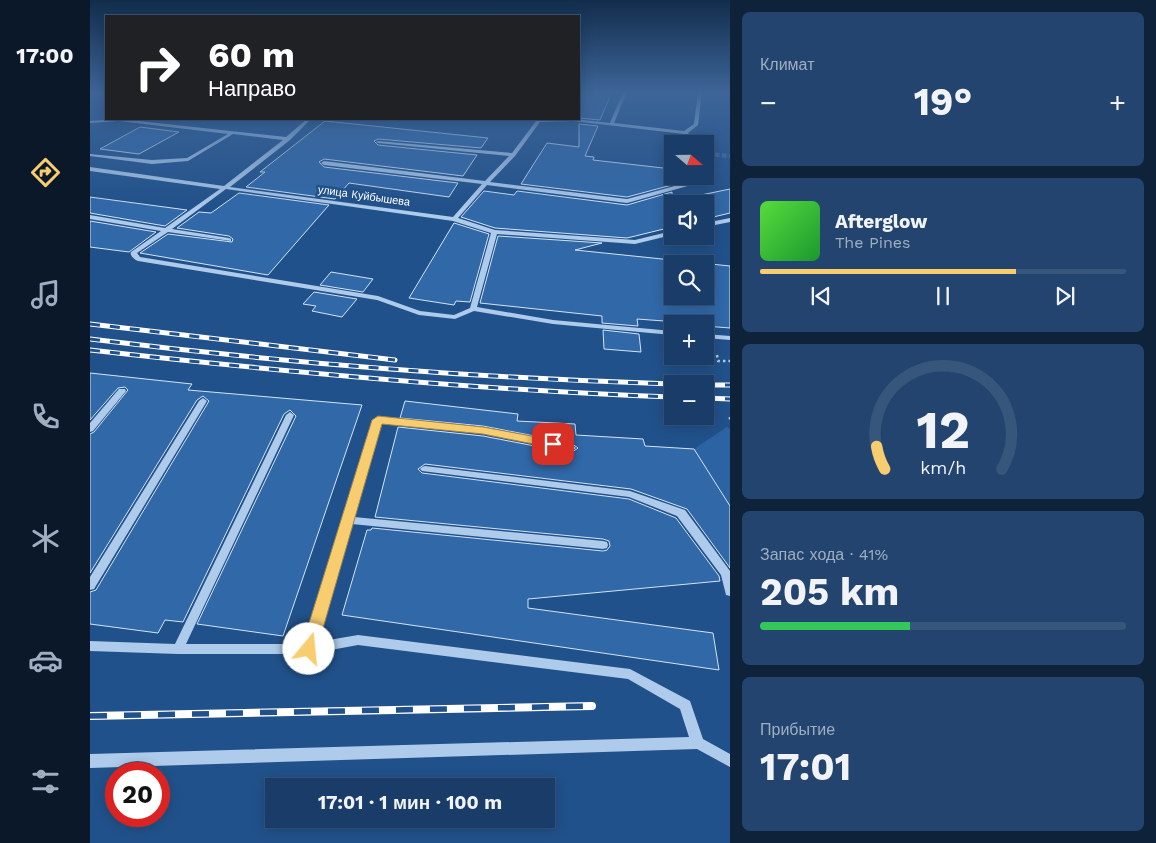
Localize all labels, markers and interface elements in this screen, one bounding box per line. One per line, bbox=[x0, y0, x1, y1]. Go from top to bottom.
text: 60 m bbox=[208, 34, 295, 76]
icon: right bbox=[125, 35, 190, 100]
text: 17:00 bbox=[16, 43, 74, 68]
text: Климат bbox=[760, 55, 814, 74]
text: Направо bbox=[208, 76, 296, 101]
text: 19° bbox=[914, 80, 972, 124]
text: − bbox=[760, 86, 777, 119]
text: + bbox=[1109, 86, 1126, 119]
north arrow bbox=[664, 135, 714, 185]
map controls bbox=[664, 135, 714, 425]
icon: directions bbox=[28, 155, 63, 190]
street label: улица Куйбышева bbox=[317, 183, 412, 209]
button: sound bbox=[664, 195, 714, 245]
text: Afterglow bbox=[835, 210, 927, 233]
text: The Pines bbox=[835, 233, 911, 252]
button: search bbox=[664, 255, 714, 305]
icon: music bbox=[28, 277, 63, 312]
icon: previous bbox=[807, 282, 835, 310]
icon: pause bbox=[929, 282, 957, 310]
icon: next bbox=[1051, 282, 1079, 310]
button: + bbox=[664, 315, 714, 365]
button: − bbox=[664, 375, 714, 425]
icon: phone bbox=[28, 399, 63, 434]
text: 12 bbox=[916, 400, 970, 461]
pin bbox=[532, 423, 574, 465]
icon: arrive bbox=[539, 430, 567, 458]
text: km/h bbox=[920, 457, 966, 478]
icon: climate bbox=[28, 521, 63, 556]
text: Запас хода · 41% bbox=[760, 545, 888, 564]
text: 205 km bbox=[760, 570, 899, 614]
position arrow bbox=[282, 622, 334, 674]
icon: car bbox=[28, 643, 63, 678]
text: Прибытие bbox=[760, 720, 835, 739]
text: 17:01 bbox=[760, 745, 851, 789]
speed limit sign: 20 bbox=[105, 762, 170, 827]
icon: filters bbox=[28, 764, 63, 799]
text: 17:01 · 1 мин · 100 m bbox=[318, 791, 502, 814]

